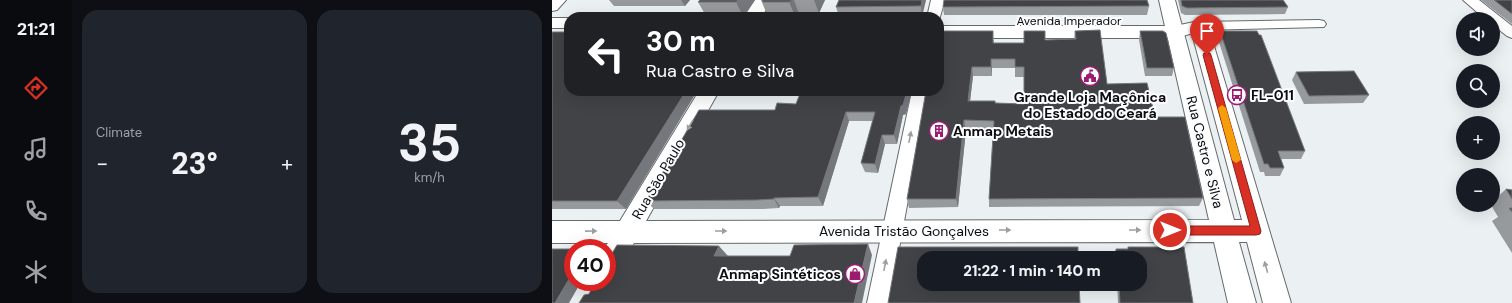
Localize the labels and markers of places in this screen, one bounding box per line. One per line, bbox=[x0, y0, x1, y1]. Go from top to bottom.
pin bbox=[1190, 14, 1224, 55]
public building icon: Grande Loja Maçônica do Estado do Ceará bbox=[1079, 65, 1101, 87]
bus stop icon: FL-011 bbox=[1226, 84, 1248, 106]
place label: FL-011 bbox=[1251, 86, 1294, 104]
place label: Grande Loja Maçônica do Estado do Ceará bbox=[1014, 88, 1166, 122]
building icon: Anmap Metais bbox=[928, 120, 950, 142]
place label: Anmap Metais bbox=[953, 122, 1052, 140]
shop icon: Anmap Sintéticos bbox=[844, 263, 866, 285]
place label: Anmap Sintéticos bbox=[719, 265, 841, 283]

